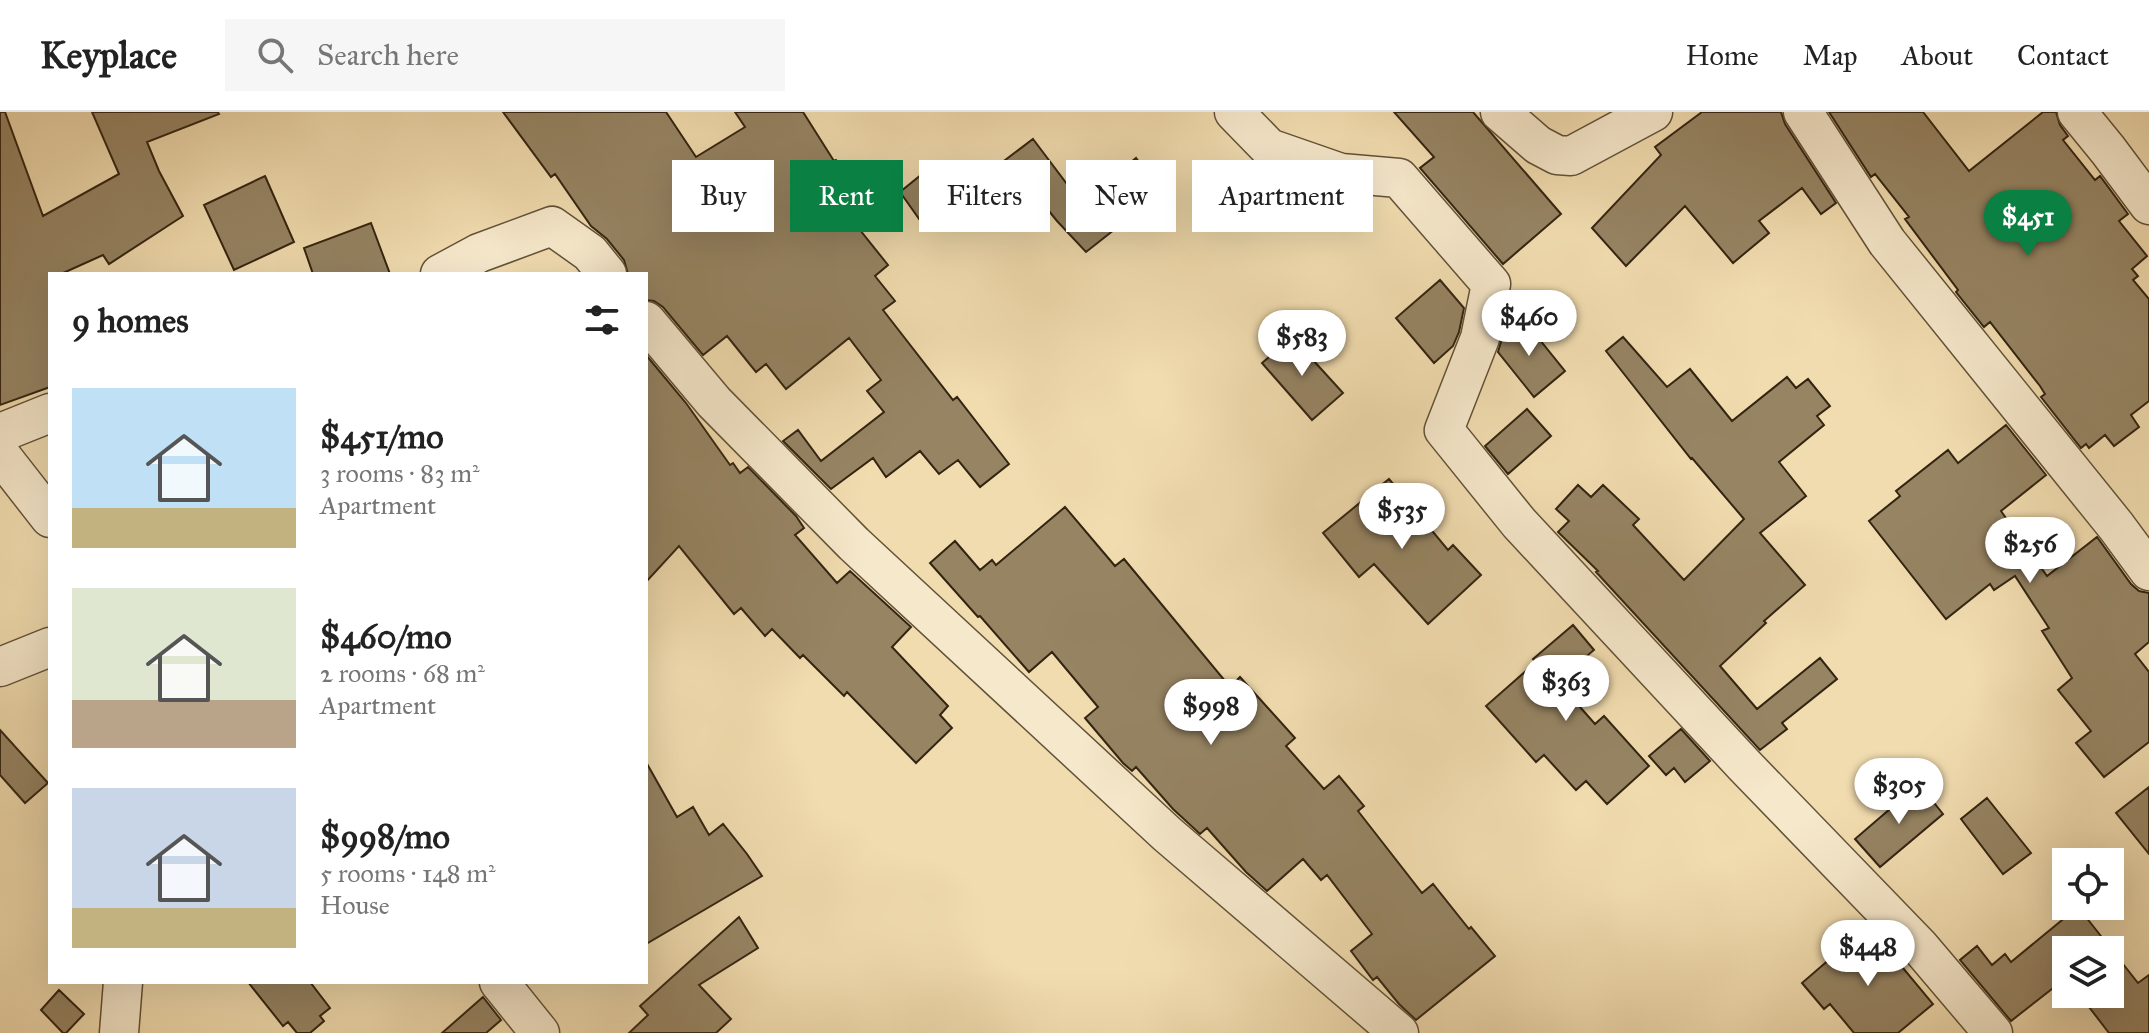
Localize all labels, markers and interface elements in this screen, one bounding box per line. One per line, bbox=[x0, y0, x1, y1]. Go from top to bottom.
search box bbox=[225, 19, 785, 91]
text: Keyplace bbox=[40, 32, 177, 78]
icon: search bbox=[253, 33, 297, 77]
text: Search here bbox=[317, 37, 459, 73]
text: Home bbox=[1686, 38, 1759, 73]
text: Map bbox=[1803, 38, 1857, 73]
text: About bbox=[1901, 38, 1973, 73]
text: Contact bbox=[2017, 38, 2109, 73]
chip: Buy bbox=[672, 160, 774, 232]
chip: Rent bbox=[790, 160, 903, 232]
chip: Filters bbox=[919, 160, 1050, 232]
chip: New bbox=[1066, 160, 1176, 232]
chip: Apartment bbox=[1192, 160, 1373, 232]
pin: $451 bbox=[1981, 190, 2075, 258]
text: $451 bbox=[2002, 200, 2054, 232]
pin: $460 bbox=[1482, 290, 1576, 358]
icon: filters bbox=[580, 298, 624, 342]
text: 9 homes bbox=[72, 300, 189, 341]
text: $460 bbox=[1500, 300, 1558, 332]
pin: $583 bbox=[1255, 310, 1349, 378]
text: $583 bbox=[1276, 320, 1328, 352]
text: $451/mo bbox=[320, 416, 444, 457]
icon: home bbox=[136, 420, 232, 516]
text: 3 rooms · 83 m² bbox=[320, 457, 480, 489]
pin: $535 bbox=[1355, 483, 1449, 551]
text: Apartment bbox=[320, 489, 436, 521]
text: $535 bbox=[1377, 493, 1427, 525]
pin: $256 bbox=[1983, 517, 2077, 585]
text: $256 bbox=[2003, 527, 2057, 559]
text: $460/mo bbox=[320, 616, 452, 657]
icon: home bbox=[136, 620, 232, 716]
pin: $363 bbox=[1519, 655, 1613, 723]
text: 2 rooms · 68 m² bbox=[320, 657, 485, 689]
text: $363 bbox=[1541, 665, 1591, 697]
pin: $998 bbox=[1164, 679, 1258, 747]
text: Apartment bbox=[320, 689, 436, 721]
text: $998 bbox=[1182, 689, 1240, 721]
pin: $305 bbox=[1852, 758, 1946, 826]
text: $305 bbox=[1872, 768, 1926, 800]
text: $998/mo bbox=[320, 816, 450, 857]
icon: home bbox=[136, 820, 232, 916]
map controls bbox=[2052, 848, 2124, 1008]
button: locate bbox=[2052, 848, 2124, 920]
text: 5 rooms · 148 m² bbox=[320, 857, 496, 889]
text: House bbox=[320, 889, 390, 921]
pin: $448 bbox=[1821, 920, 1915, 988]
text: $448 bbox=[1839, 930, 1897, 962]
button: layers bbox=[2052, 936, 2124, 1008]

